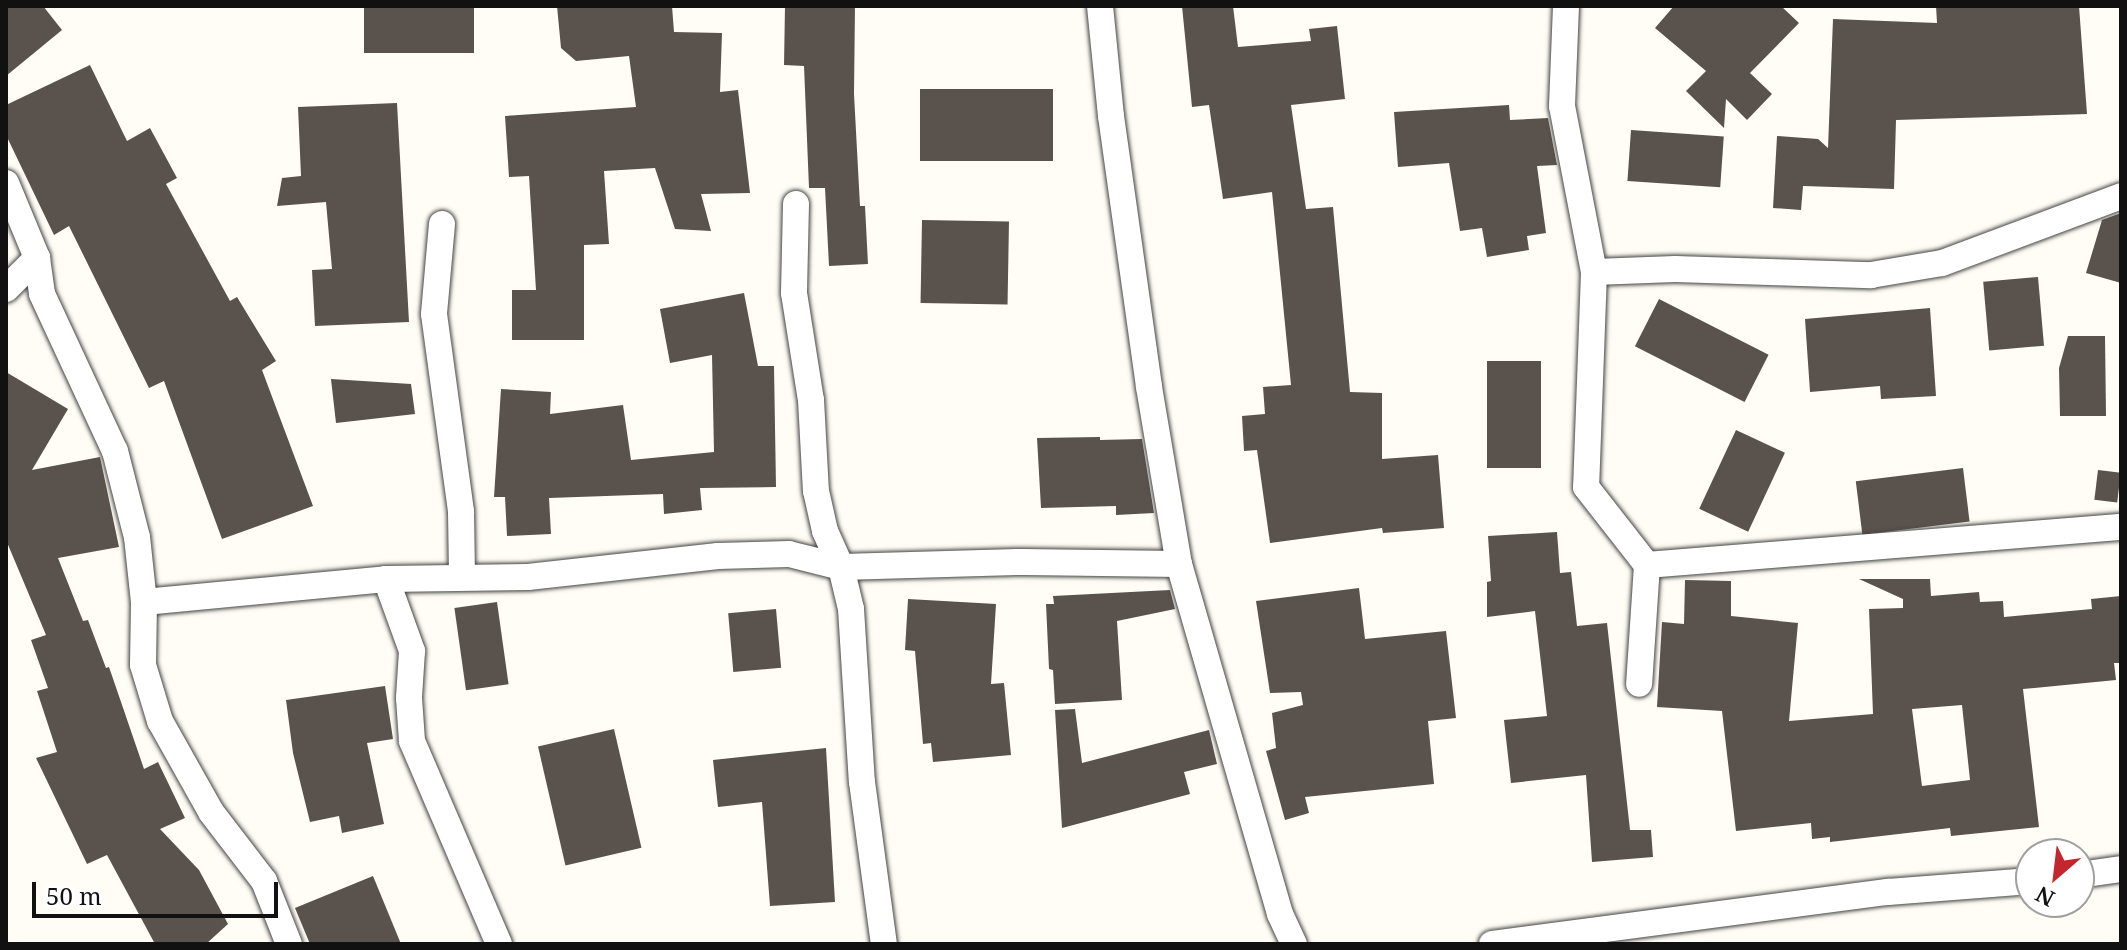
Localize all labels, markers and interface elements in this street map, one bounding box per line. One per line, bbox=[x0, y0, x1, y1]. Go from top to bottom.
north arrow bbox=[2015, 838, 2095, 918]
scale bar bbox=[36, 866, 282, 916]
text: 50 m bbox=[46, 879, 102, 912]
text: N bbox=[2030, 880, 2059, 915]

